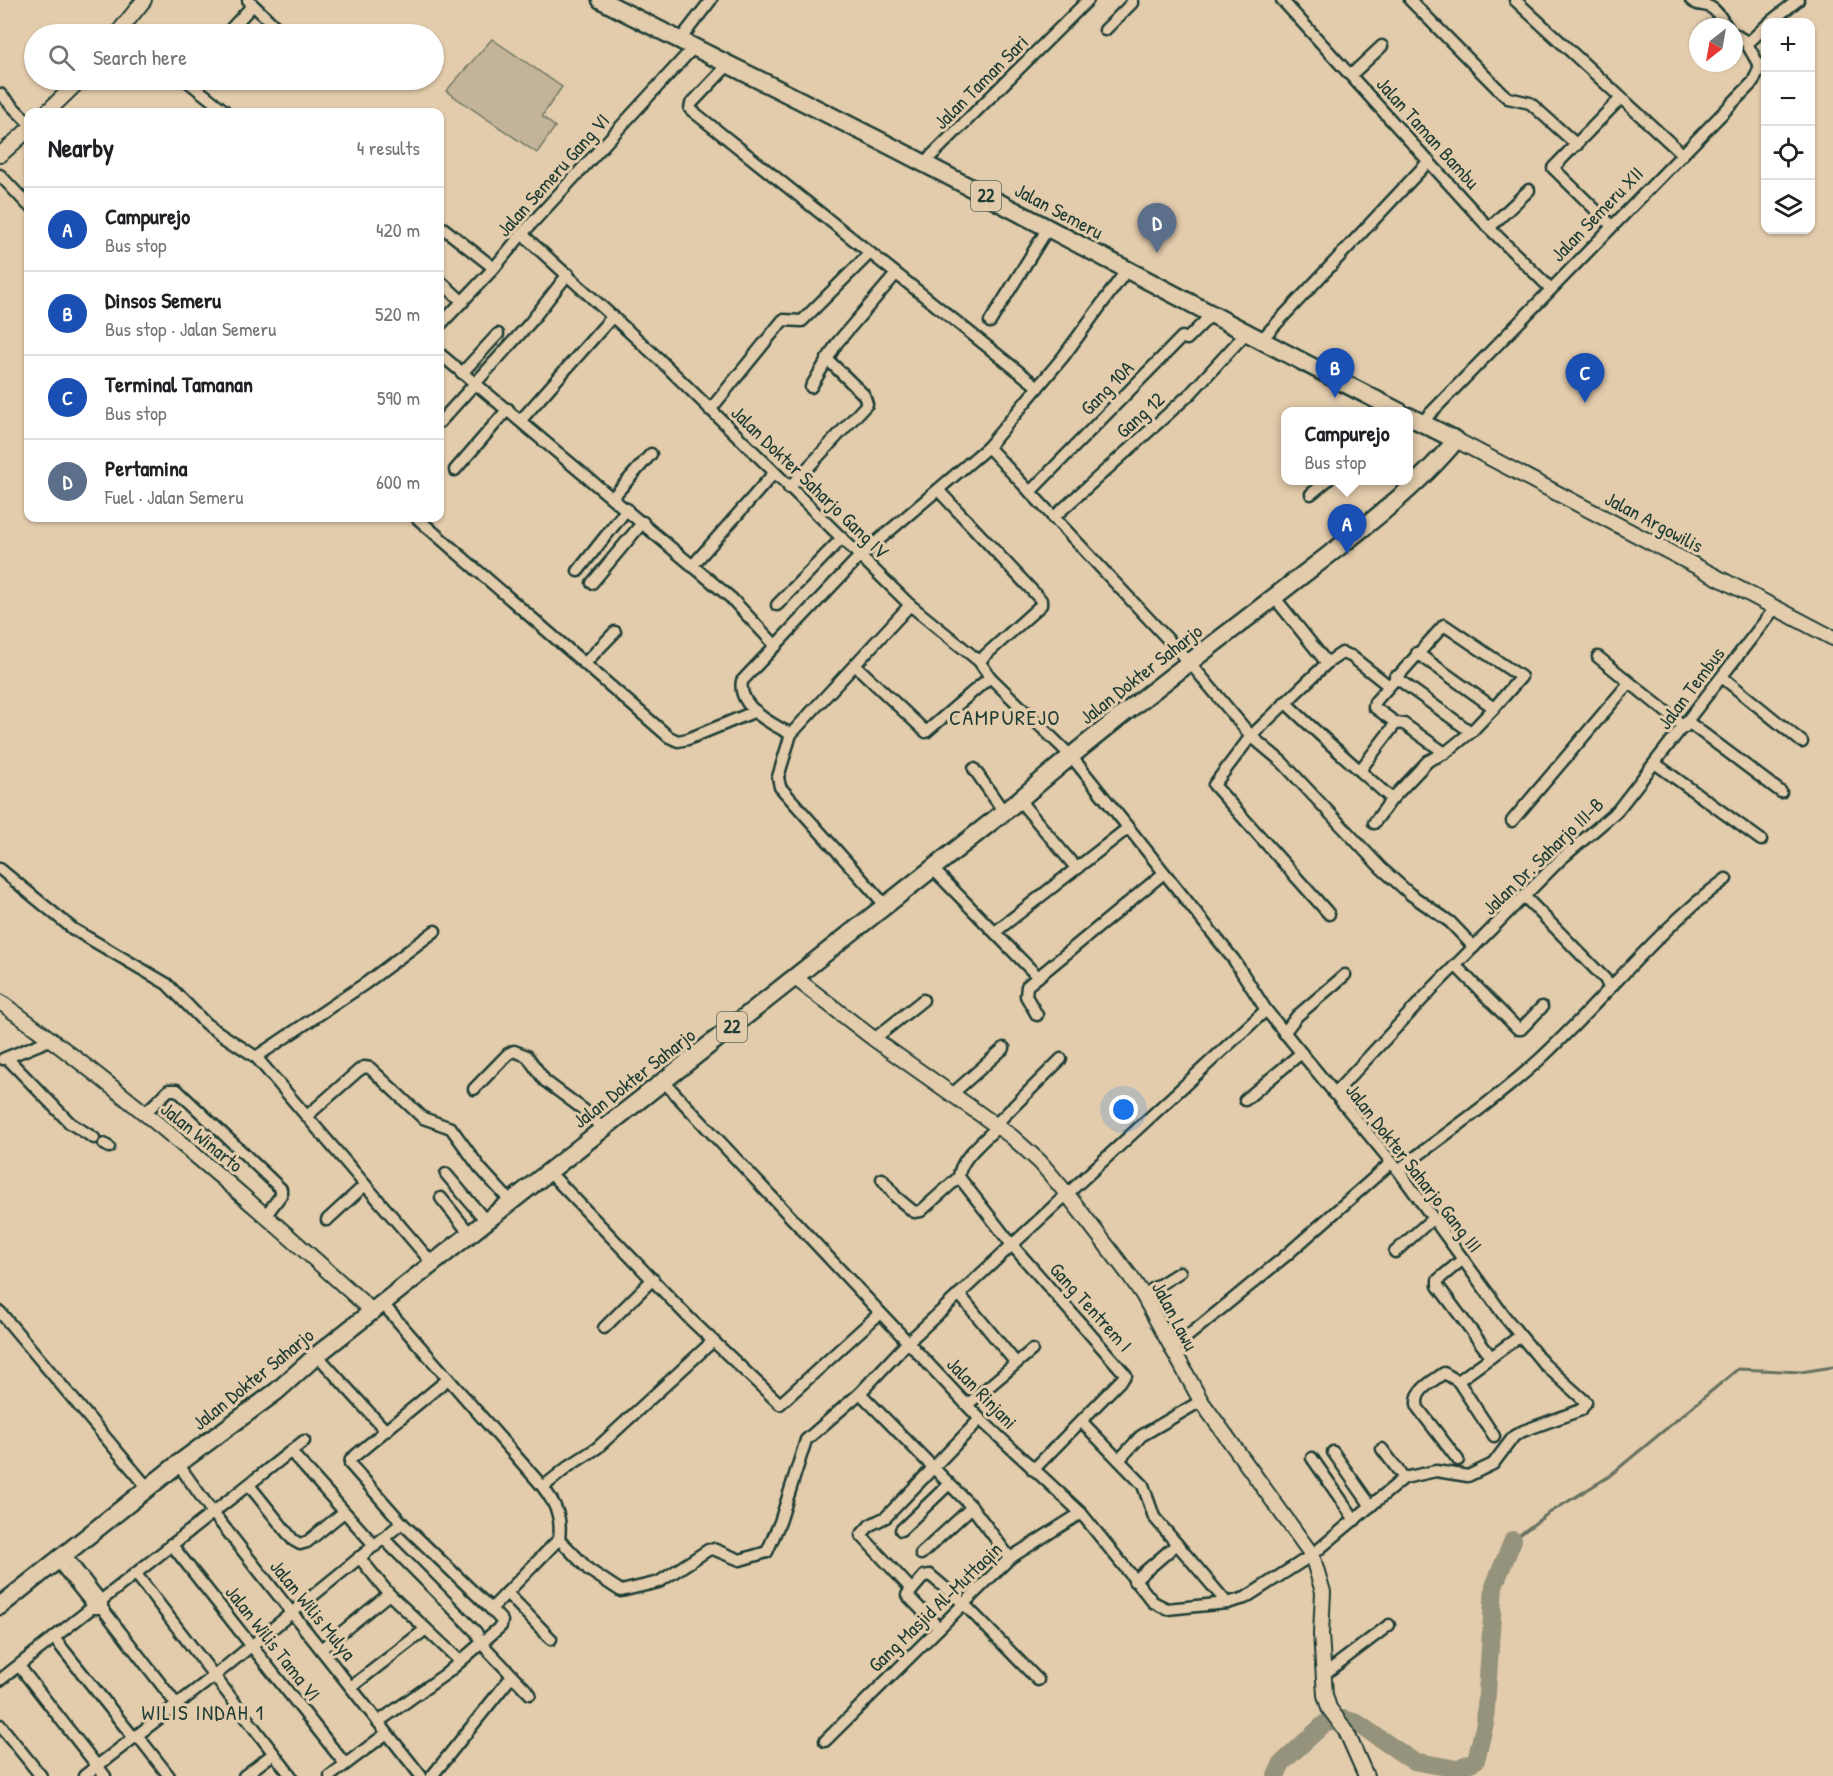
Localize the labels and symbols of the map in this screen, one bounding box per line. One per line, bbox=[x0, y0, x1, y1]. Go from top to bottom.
north arrow bbox=[1689, 18, 1743, 72]
street label: Jalan Taman Sari bbox=[927, 28, 1034, 135]
street label: Jalan Taman Bambu bbox=[1371, 71, 1486, 195]
street label: Jalan Semeru Gang VI bbox=[490, 107, 615, 242]
street label: Jalan Semeru XII bbox=[1544, 160, 1649, 267]
street label: Jalan Semeru bbox=[1010, 176, 1108, 245]
road number: 22 bbox=[971, 181, 1001, 211]
pin: D bbox=[1138, 204, 1176, 253]
pin: B bbox=[1316, 348, 1354, 398]
street label: Gang 10A bbox=[1074, 354, 1139, 421]
pin: C bbox=[1566, 354, 1604, 403]
street label: Gang 12 bbox=[1110, 385, 1170, 444]
street label: Jalan Dokter Saharjo Gang IV bbox=[726, 399, 896, 565]
street label: Jalan Argowilis bbox=[1600, 484, 1708, 559]
pin: A bbox=[1328, 504, 1366, 554]
street label: Jalan Dokter Saharjo bbox=[1074, 617, 1208, 730]
street label: Jalan Tembus bbox=[1651, 641, 1731, 735]
district label: CAMPUREJO bbox=[949, 702, 1061, 732]
street label: Jalan Dr. Saharjo III-B bbox=[1476, 791, 1609, 920]
road number: 22 bbox=[717, 1012, 747, 1042]
street label: Jalan Dokter Saharjo bbox=[567, 1021, 701, 1134]
street label: Jalan Dokter Saharjo Gang III bbox=[1340, 1078, 1489, 1258]
street label: Jalan Winarto bbox=[156, 1095, 249, 1178]
your location bbox=[1109, 1095, 1138, 1124]
street label: Gang Tentrem I bbox=[1044, 1256, 1139, 1357]
street label: Jalan Lawu bbox=[1146, 1276, 1205, 1355]
street label: Jalan Dokter Saharjo bbox=[186, 1321, 319, 1436]
street label: Jalan Rinjani bbox=[941, 1351, 1024, 1435]
street label: Gang Masjid Al-Muttaqin bbox=[862, 1536, 1007, 1678]
street label: Jalan Wilis Mulya bbox=[264, 1554, 363, 1666]
street label: Jalan Wilis Tama VI bbox=[220, 1579, 327, 1706]
district label: WILIS INDAH 1 bbox=[141, 1698, 265, 1727]

